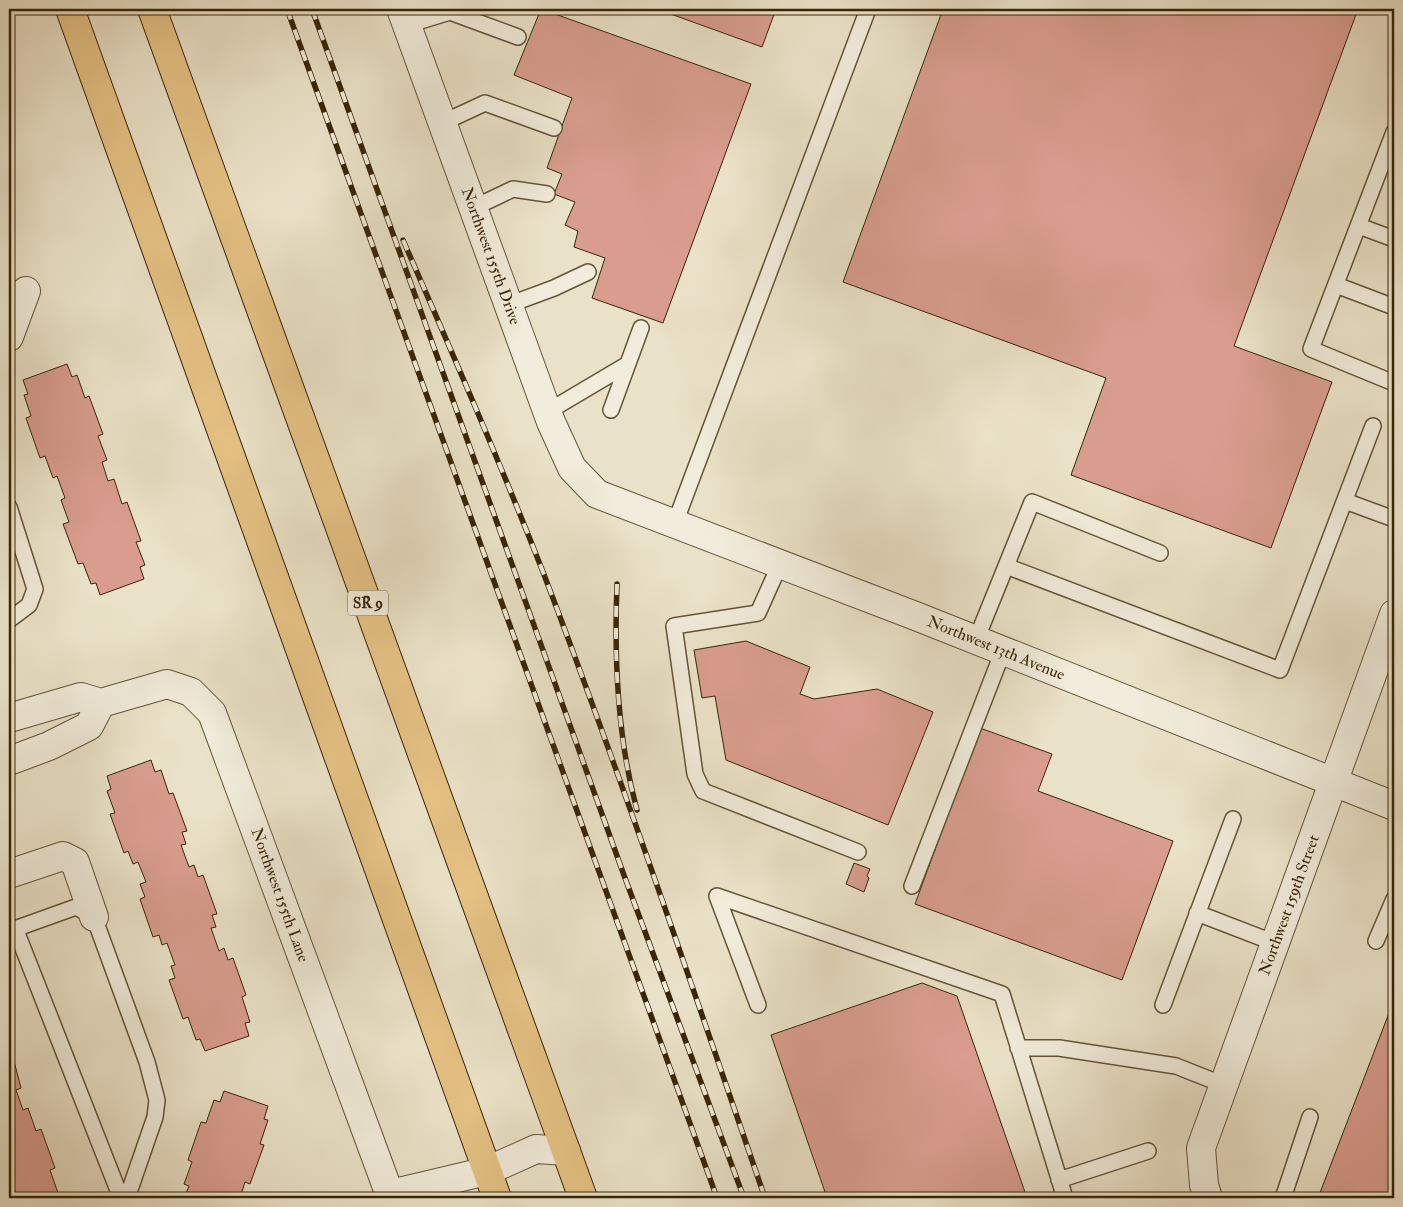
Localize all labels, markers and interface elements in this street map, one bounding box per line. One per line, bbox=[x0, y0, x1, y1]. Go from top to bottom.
street label: Northwest 155th Drive bbox=[457, 185, 525, 328]
road number: SR 9 bbox=[348, 590, 388, 616]
street label: Northwest 13th Avenue bbox=[924, 611, 1068, 685]
street label: Northwest 155th Lane bbox=[246, 825, 314, 965]
street label: Northwest 159th Street bbox=[1254, 832, 1324, 978]

